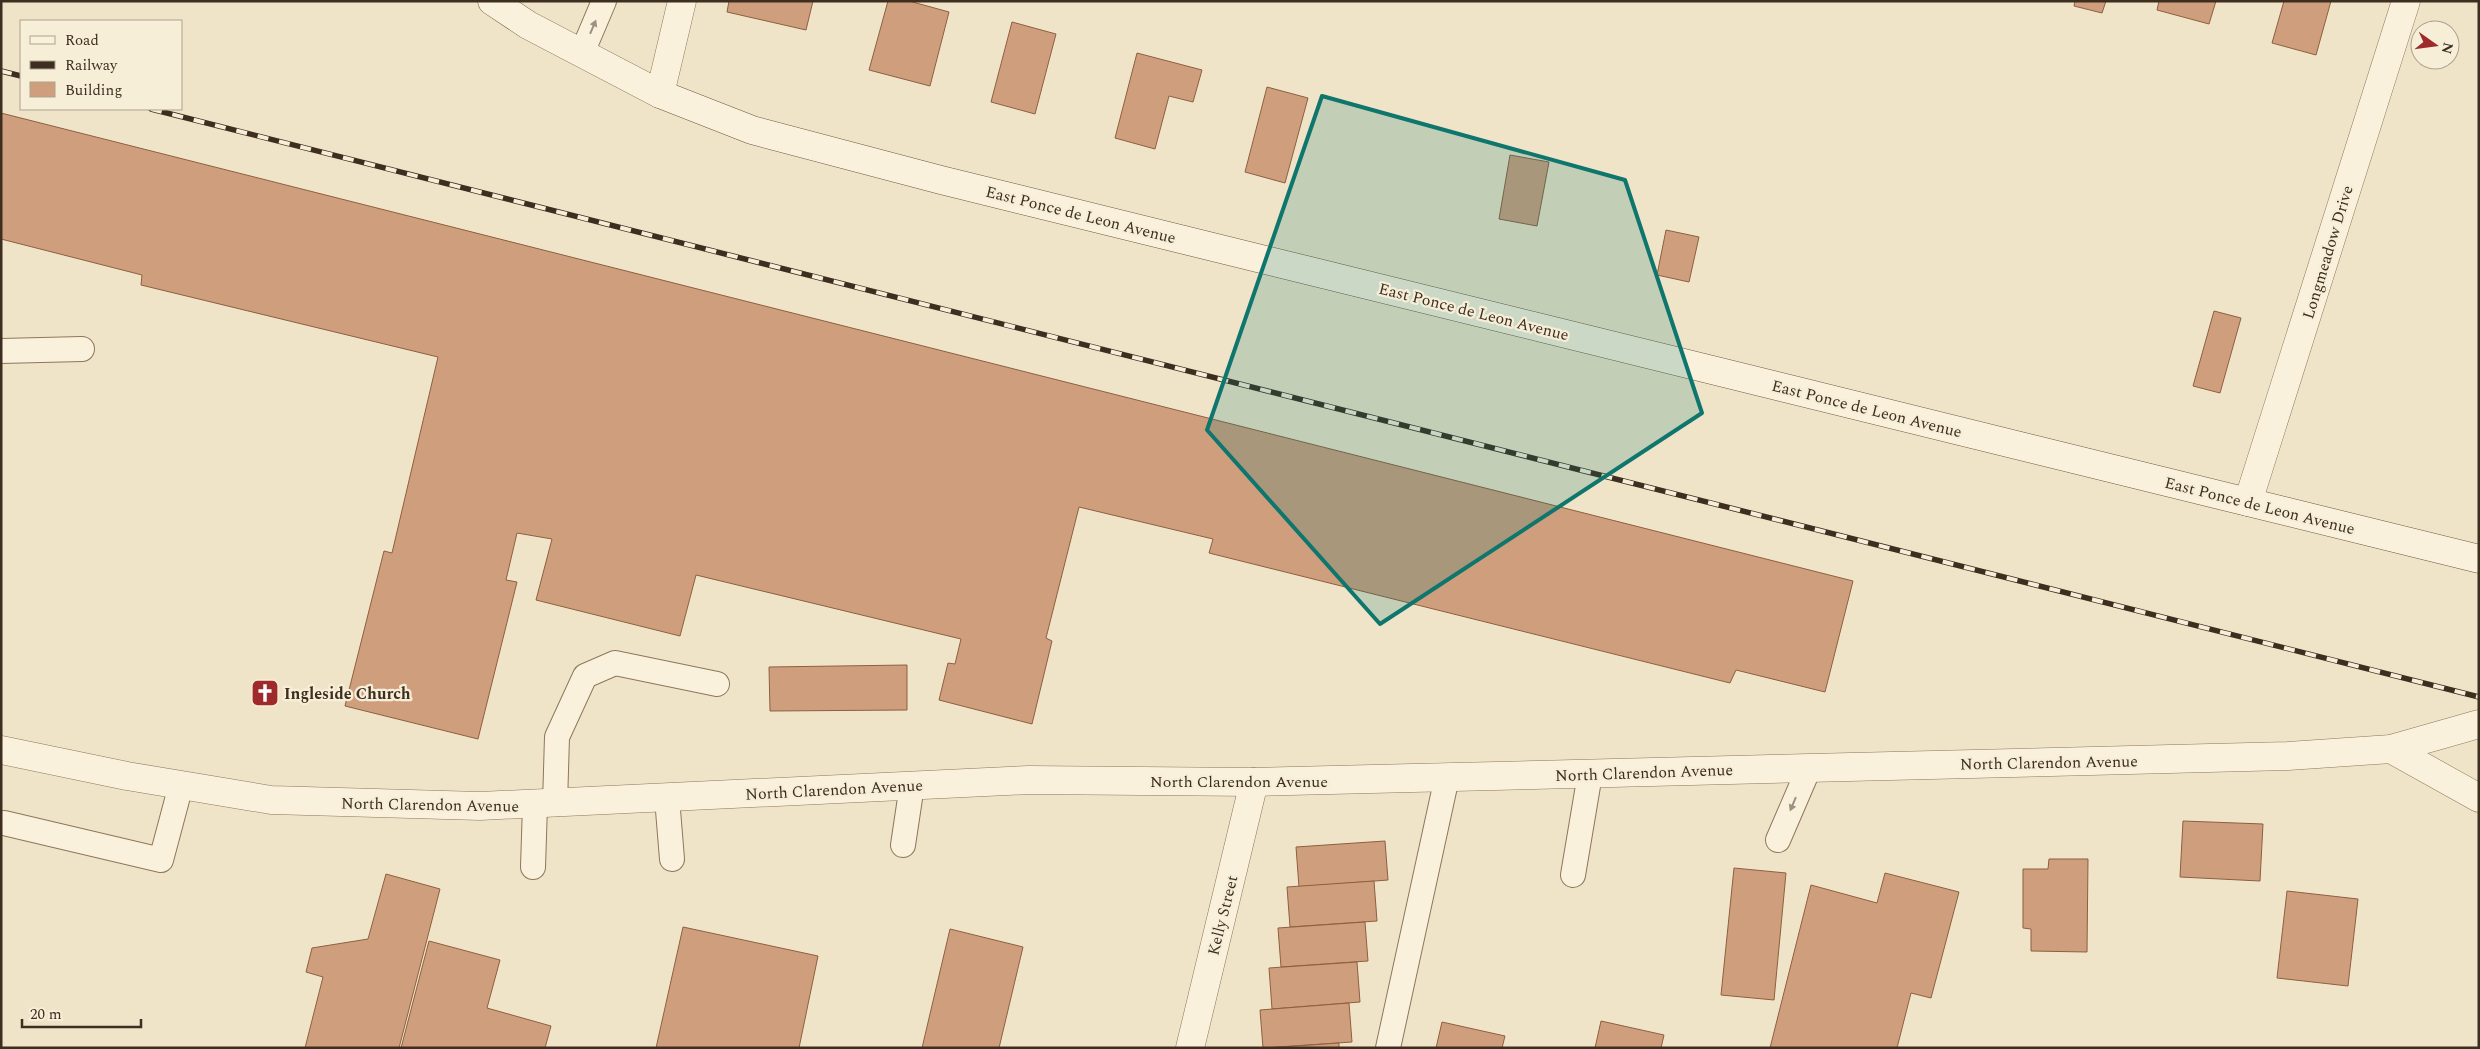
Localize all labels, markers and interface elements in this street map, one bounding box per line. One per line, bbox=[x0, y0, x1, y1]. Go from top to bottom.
legend bbox=[20, 20, 182, 110]
one-way arrow bbox=[590, 20, 598, 34]
north arrow bbox=[2410, 20, 2460, 70]
text: Road bbox=[65, 29, 99, 52]
text: N bbox=[2436, 40, 2459, 56]
text: Railway bbox=[65, 54, 118, 77]
text: Building bbox=[65, 79, 122, 102]
street label: East Ponce de Leon Avenue bbox=[983, 180, 1178, 250]
street label: Longmeadow Drive bbox=[2296, 182, 2360, 322]
street label: East Ponce de Leon Avenue bbox=[1376, 277, 1571, 347]
street label: East Ponce de Leon Avenue bbox=[1769, 374, 1964, 444]
street label: East Ponce de Leon Avenue bbox=[2162, 471, 2357, 541]
church icon: Ingleside Church bbox=[250, 678, 280, 708]
place label: Ingleside Church bbox=[284, 682, 411, 706]
street label: North Clarendon Avenue bbox=[1960, 749, 2138, 777]
street label: North Clarendon Avenue bbox=[1555, 758, 1733, 788]
street label: North Clarendon Avenue bbox=[1150, 770, 1328, 794]
street label: North Clarendon Avenue bbox=[745, 773, 924, 807]
street label: North Clarendon Avenue bbox=[341, 791, 519, 819]
one-way arrow bbox=[1789, 797, 1797, 811]
street label: Kelly Street bbox=[1201, 872, 1245, 958]
scale bar bbox=[22, 996, 141, 1028]
text: 20 m bbox=[30, 1003, 62, 1026]

